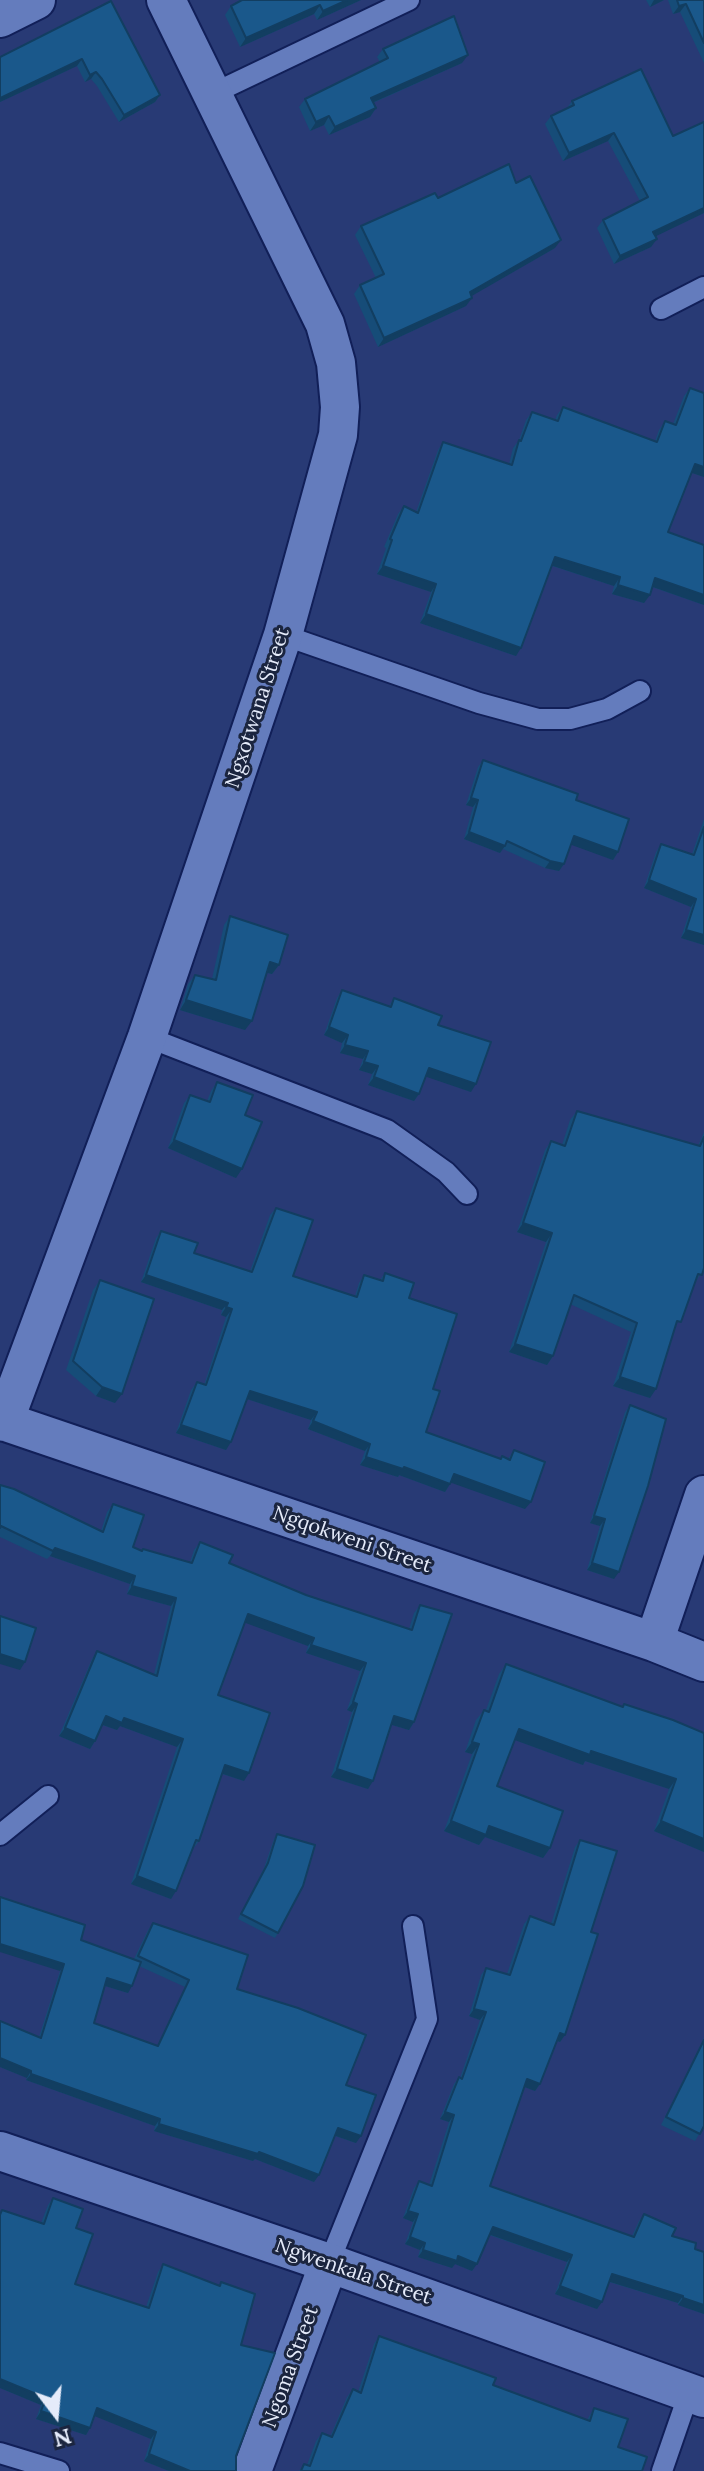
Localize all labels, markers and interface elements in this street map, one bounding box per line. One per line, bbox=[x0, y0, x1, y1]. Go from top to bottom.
street label: Ngxotwana Street bbox=[221, 625, 295, 791]
street label: Ngqokweni Street bbox=[269, 1502, 435, 1578]
street label: Ngwenkala Street bbox=[272, 2234, 434, 2310]
street label: Ngoma Street bbox=[258, 2303, 324, 2431]
north arrow bbox=[16, 2375, 96, 2455]
text: N bbox=[51, 2422, 75, 2454]

